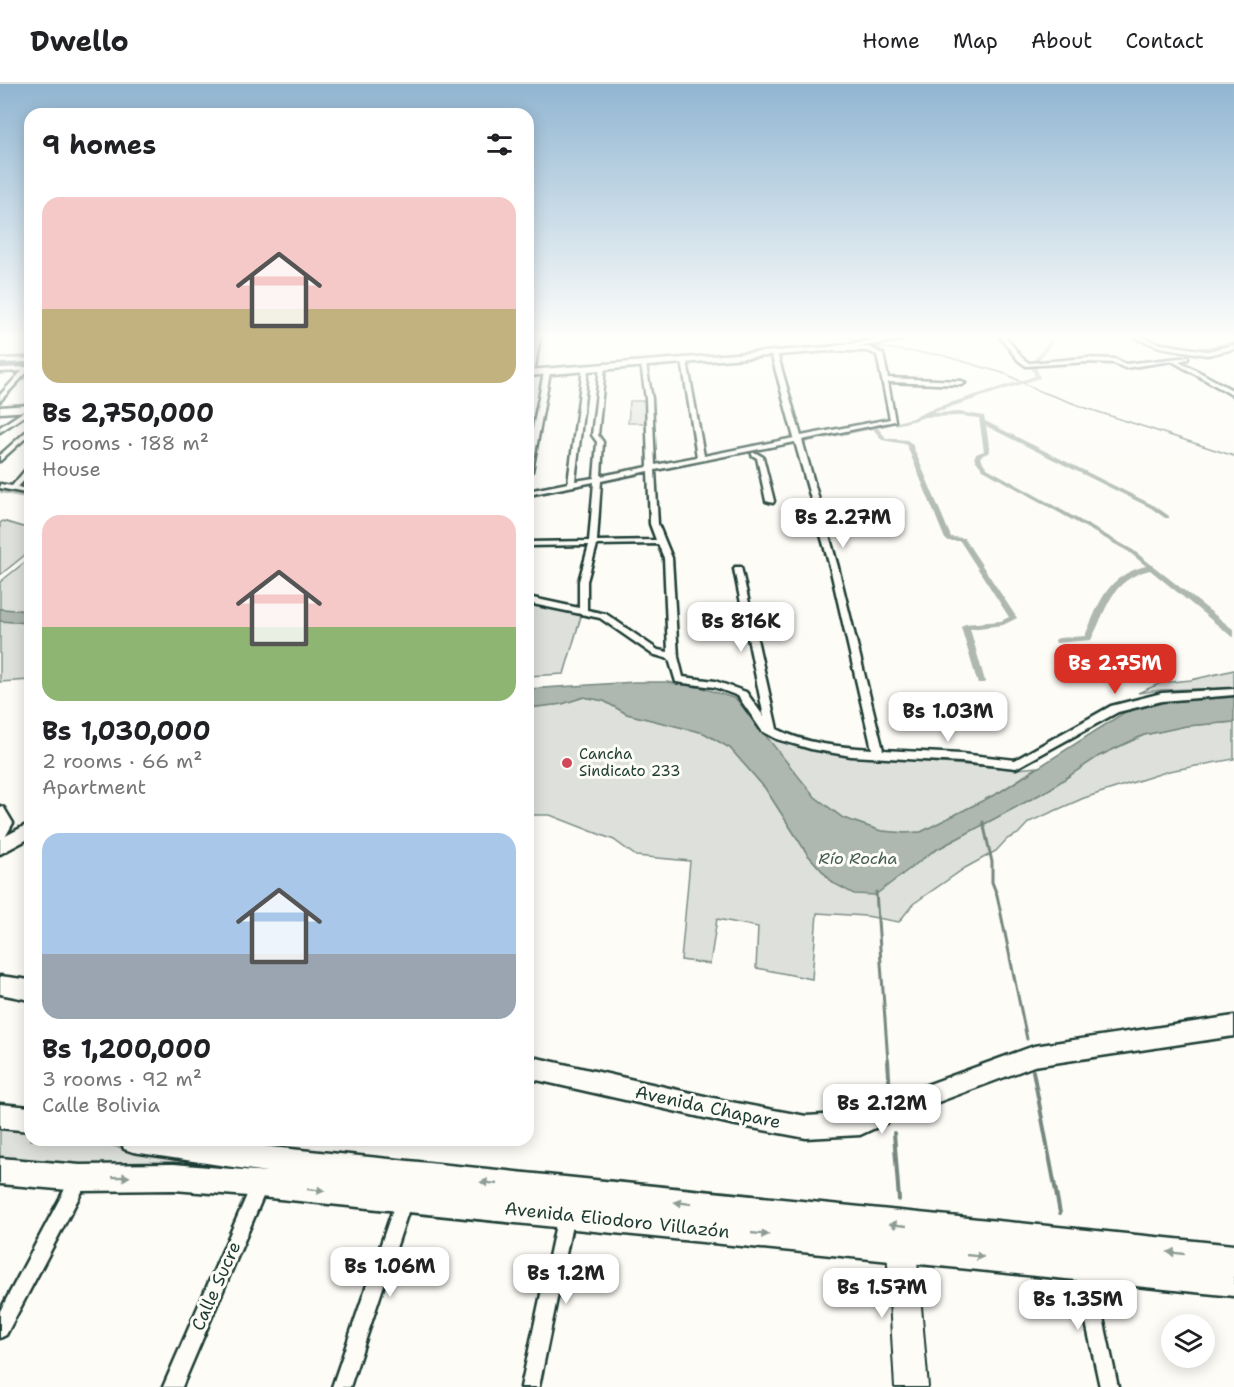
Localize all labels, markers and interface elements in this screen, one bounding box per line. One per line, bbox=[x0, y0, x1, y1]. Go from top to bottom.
text: Dwello bbox=[30, 22, 129, 60]
text: Home bbox=[862, 27, 920, 55]
text: Map bbox=[953, 27, 998, 55]
text: About bbox=[1031, 27, 1092, 55]
text: Contact bbox=[1125, 27, 1204, 55]
text: 9 homes bbox=[42, 127, 156, 162]
icon: filters bbox=[483, 128, 516, 161]
icon: home bbox=[225, 236, 333, 344]
text: Bs 2,750,000 bbox=[42, 395, 214, 430]
text: 5 rooms · 188 m² bbox=[42, 430, 209, 456]
text: House bbox=[42, 456, 101, 482]
pin: Bs 2.27M bbox=[781, 498, 905, 549]
text: Bs 2.27M bbox=[795, 504, 891, 530]
icon: home bbox=[225, 554, 333, 662]
pin: Bs 816K bbox=[686, 602, 796, 653]
text: Bs 816K bbox=[701, 608, 781, 634]
pin: Bs 2.75M bbox=[1053, 644, 1177, 695]
text: Bs 2.75M bbox=[1068, 650, 1162, 676]
pin: Bs 1.03M bbox=[886, 692, 1010, 743]
text: Bs 1.03M bbox=[902, 698, 994, 724]
text: Bs 1,030,000 bbox=[42, 713, 211, 748]
place label: Cancha Sindicato 233 bbox=[579, 744, 680, 781]
text: 2 rooms · 66 m² bbox=[42, 748, 203, 774]
marker: Cancha Sindicato 233 bbox=[560, 756, 574, 770]
text: Apartment bbox=[42, 774, 146, 800]
water label: Río Rocha bbox=[818, 848, 898, 869]
icon: home bbox=[225, 872, 333, 980]
text: Bs 1,200,000 bbox=[42, 1031, 211, 1066]
text: 3 rooms · 92 m² bbox=[42, 1066, 202, 1092]
street label: Avenida Chapare bbox=[633, 1080, 783, 1134]
pin: Bs 2.12M bbox=[820, 1084, 944, 1135]
text: Bs 2.12M bbox=[837, 1090, 927, 1116]
text: Calle Bolivia bbox=[42, 1092, 160, 1118]
one-way arrow bbox=[112, 1172, 131, 1182]
one-way arrow bbox=[480, 1178, 499, 1188]
one-way arrow bbox=[306, 1185, 325, 1195]
street label: Avenida Eliodoro Villazón bbox=[503, 1196, 731, 1244]
one-way arrow bbox=[674, 1198, 693, 1208]
one-way arrow bbox=[889, 1220, 908, 1229]
one-way arrow bbox=[751, 1229, 770, 1239]
street label: Calle Sucre bbox=[186, 1238, 246, 1334]
pin: Bs 1.06M bbox=[328, 1247, 452, 1298]
one-way arrow bbox=[1166, 1248, 1185, 1258]
one-way arrow bbox=[966, 1251, 985, 1261]
text: Bs 1.06M bbox=[344, 1253, 436, 1279]
pin: Bs 1.2M bbox=[511, 1254, 621, 1305]
text: Bs 1.2M bbox=[527, 1260, 605, 1286]
pin: Bs 1.57M bbox=[820, 1268, 944, 1319]
text: Bs 1.57M bbox=[837, 1274, 927, 1300]
pin: Bs 1.35M bbox=[1016, 1280, 1140, 1331]
text: Bs 1.35M bbox=[1033, 1286, 1123, 1312]
map controls bbox=[1161, 1314, 1215, 1368]
button: layers bbox=[1161, 1314, 1215, 1368]

